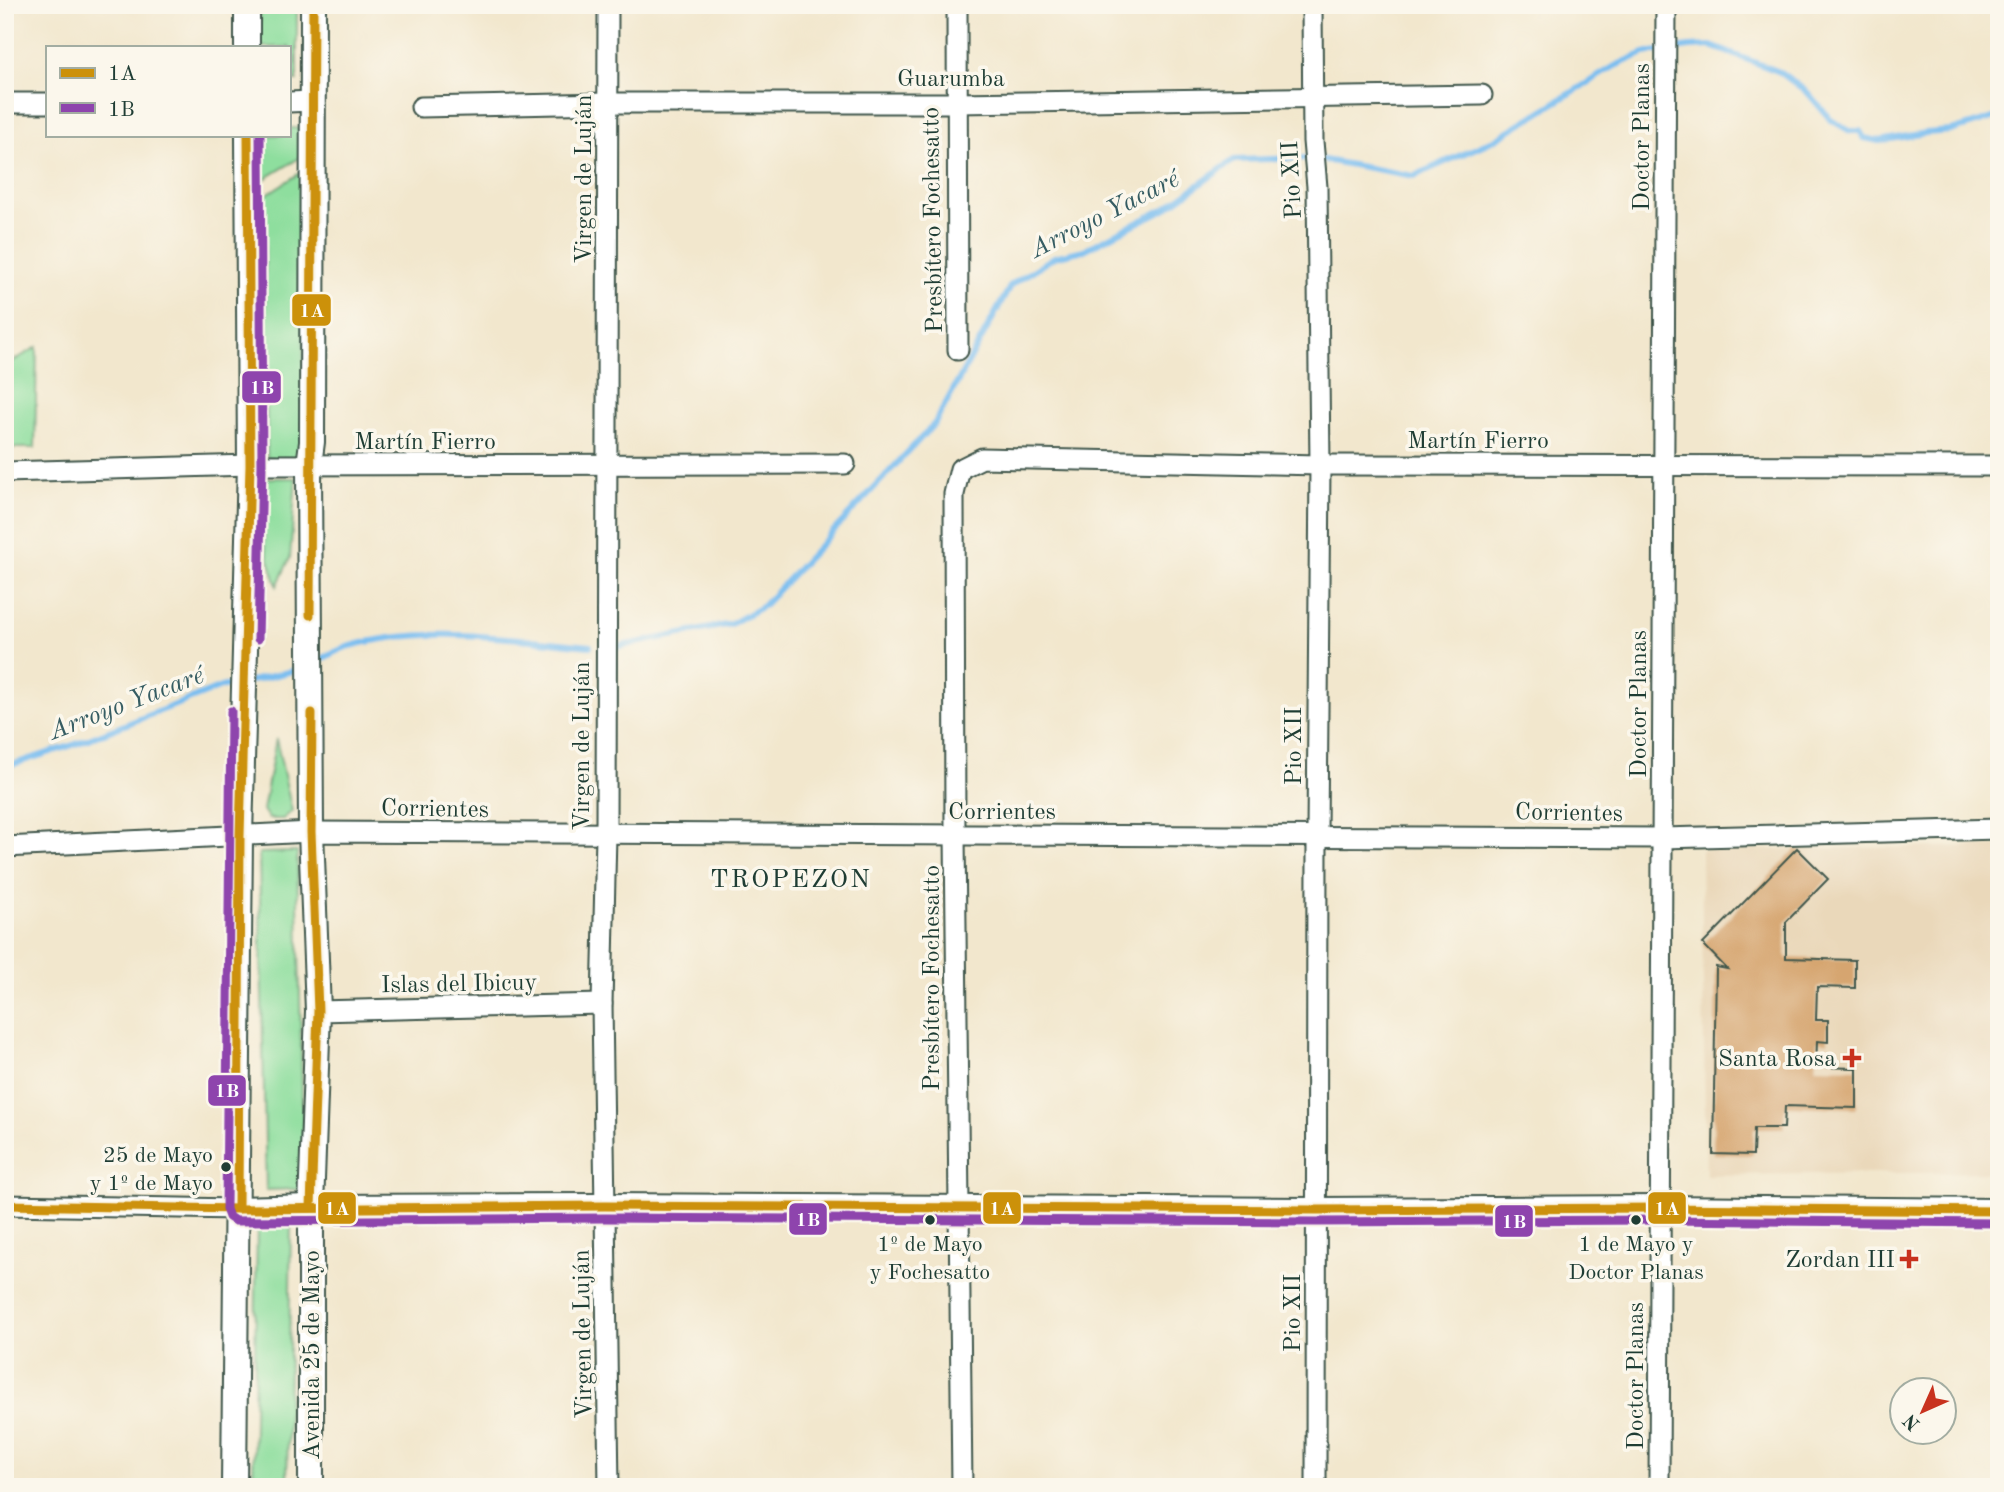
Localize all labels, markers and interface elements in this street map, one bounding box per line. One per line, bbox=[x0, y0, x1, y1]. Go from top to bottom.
legend bbox=[46, 46, 290, 136]
street label: Doctor Planas bbox=[1631, 63, 1655, 211]
text: 1A bbox=[108, 64, 136, 85]
street label: Guarumba bbox=[897, 68, 1005, 92]
street label: Virgen de Luján bbox=[573, 94, 597, 264]
text: 1B bbox=[108, 100, 135, 121]
street label: Presbítero Fochesatto bbox=[920, 107, 948, 333]
street label: Pio XII bbox=[1279, 140, 1307, 220]
water label: Arroyo Yacaré bbox=[1024, 165, 1186, 264]
line badge: 1A bbox=[291, 293, 332, 327]
text: 1A bbox=[299, 303, 325, 322]
line badge: 1B bbox=[241, 370, 282, 404]
text: 1B bbox=[250, 380, 274, 399]
street label: Martín Fierro bbox=[1407, 430, 1549, 454]
street label: Martín Fierro bbox=[354, 431, 496, 455]
street label: Doctor Planas bbox=[1628, 630, 1652, 778]
street label: Virgen de Luján bbox=[571, 661, 595, 831]
water label: Arroyo Yacaré bbox=[44, 662, 210, 746]
street label: Pio XII bbox=[1283, 707, 1307, 785]
street label: Corrientes bbox=[381, 797, 489, 823]
street label: Corrientes bbox=[948, 801, 1056, 825]
street label: Corrientes bbox=[1515, 801, 1623, 827]
street label: Presbítero Fochesatto bbox=[921, 865, 945, 1091]
district label: TROPEZON bbox=[710, 867, 872, 893]
street label: Islas del Ibicuy bbox=[381, 972, 538, 998]
place label: Santa Rosa bbox=[1718, 1048, 1836, 1072]
marker: Santa Rosa bbox=[1842, 1048, 1862, 1068]
line badge: 1B bbox=[207, 1074, 247, 1107]
text: 1B bbox=[215, 1083, 239, 1102]
place label: 25 de Mayo y 1º de Mayo bbox=[90, 1145, 213, 1195]
marker: 25 de Mayo y 1º de Mayo bbox=[219, 1160, 233, 1174]
line badge: 1A bbox=[317, 1191, 357, 1225]
line badge: 1A bbox=[982, 1191, 1022, 1225]
line badge: 1A bbox=[1647, 1191, 1687, 1225]
text: 1A bbox=[324, 1201, 350, 1220]
text: 1A bbox=[989, 1201, 1015, 1220]
text: 1A bbox=[1654, 1201, 1680, 1220]
line badge: 1B bbox=[788, 1202, 828, 1236]
line badge: 1B bbox=[1494, 1204, 1534, 1238]
text: 1B bbox=[796, 1212, 820, 1231]
marker: 1º de Mayo y Fochesatto bbox=[923, 1213, 937, 1227]
marker: 1 de Mayo y Doctor Planas bbox=[1629, 1213, 1643, 1227]
text: 1B bbox=[1502, 1214, 1526, 1233]
place label: 1º de Mayo y Fochesatto bbox=[870, 1234, 990, 1284]
place label: 1 de Mayo y Doctor Planas bbox=[1568, 1234, 1704, 1284]
street label: Virgen de Luján bbox=[571, 1249, 597, 1419]
place label: Zordan III bbox=[1785, 1249, 1895, 1273]
street label: Avenida 25 de Mayo bbox=[301, 1250, 325, 1460]
marker: Zordan III bbox=[1901, 1251, 1917, 1267]
street label: Pio XII bbox=[1282, 1274, 1306, 1352]
street label: Doctor Planas bbox=[1625, 1302, 1649, 1450]
north arrow bbox=[1888, 1376, 1958, 1446]
text: N bbox=[1901, 1409, 1925, 1433]

